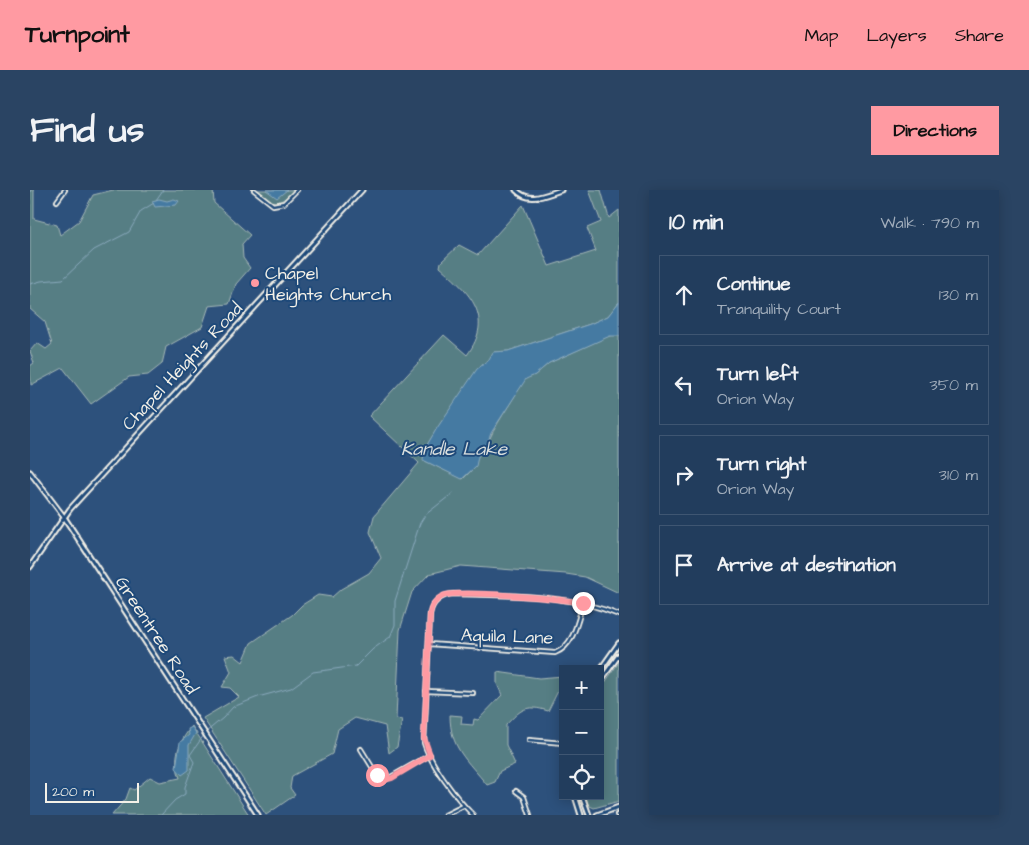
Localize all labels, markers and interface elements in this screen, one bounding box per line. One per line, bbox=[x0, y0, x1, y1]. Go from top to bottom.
text: Turnpoint bbox=[25, 18, 130, 52]
text: Map bbox=[804, 23, 838, 48]
text: Layers bbox=[866, 23, 927, 48]
text: Share bbox=[955, 23, 1004, 48]
text: Find us bbox=[30, 106, 144, 155]
button: Directions bbox=[871, 106, 999, 155]
text: 10 min bbox=[669, 208, 723, 237]
text: Walk · 790 m bbox=[881, 212, 979, 234]
place label: Chapel Heights Church bbox=[265, 261, 391, 308]
text: Continue bbox=[717, 271, 791, 298]
marker: Chapel Heights Church bbox=[249, 277, 261, 289]
icon: ahead bbox=[670, 281, 698, 309]
text: 130 m bbox=[939, 284, 978, 306]
street label: Chapel Heights Road bbox=[116, 297, 249, 437]
text: Tranquility Court bbox=[717, 298, 841, 320]
text: Turn left bbox=[717, 361, 798, 388]
icon: left bbox=[670, 371, 698, 399]
text: 350 m bbox=[930, 374, 978, 396]
text: Orion Way bbox=[717, 388, 794, 410]
water label: Kandle Lake bbox=[401, 436, 509, 463]
text: Turn right bbox=[717, 451, 806, 478]
icon: right bbox=[670, 461, 698, 489]
text: 310 m bbox=[939, 464, 978, 486]
text: Orion Way bbox=[717, 478, 794, 500]
icon: arrive bbox=[670, 551, 698, 579]
text: Arrive at destination bbox=[717, 552, 896, 579]
street label: Greentree Road bbox=[109, 571, 204, 699]
route end bbox=[572, 592, 595, 615]
street label: Aquila Lane bbox=[460, 622, 554, 651]
map controls bbox=[559, 665, 604, 800]
button: + bbox=[559, 665, 604, 710]
button: − bbox=[559, 710, 604, 755]
button: locate bbox=[559, 755, 604, 800]
route start bbox=[366, 764, 389, 787]
scale bar bbox=[45, 780, 139, 803]
text: 200 m bbox=[52, 782, 94, 802]

